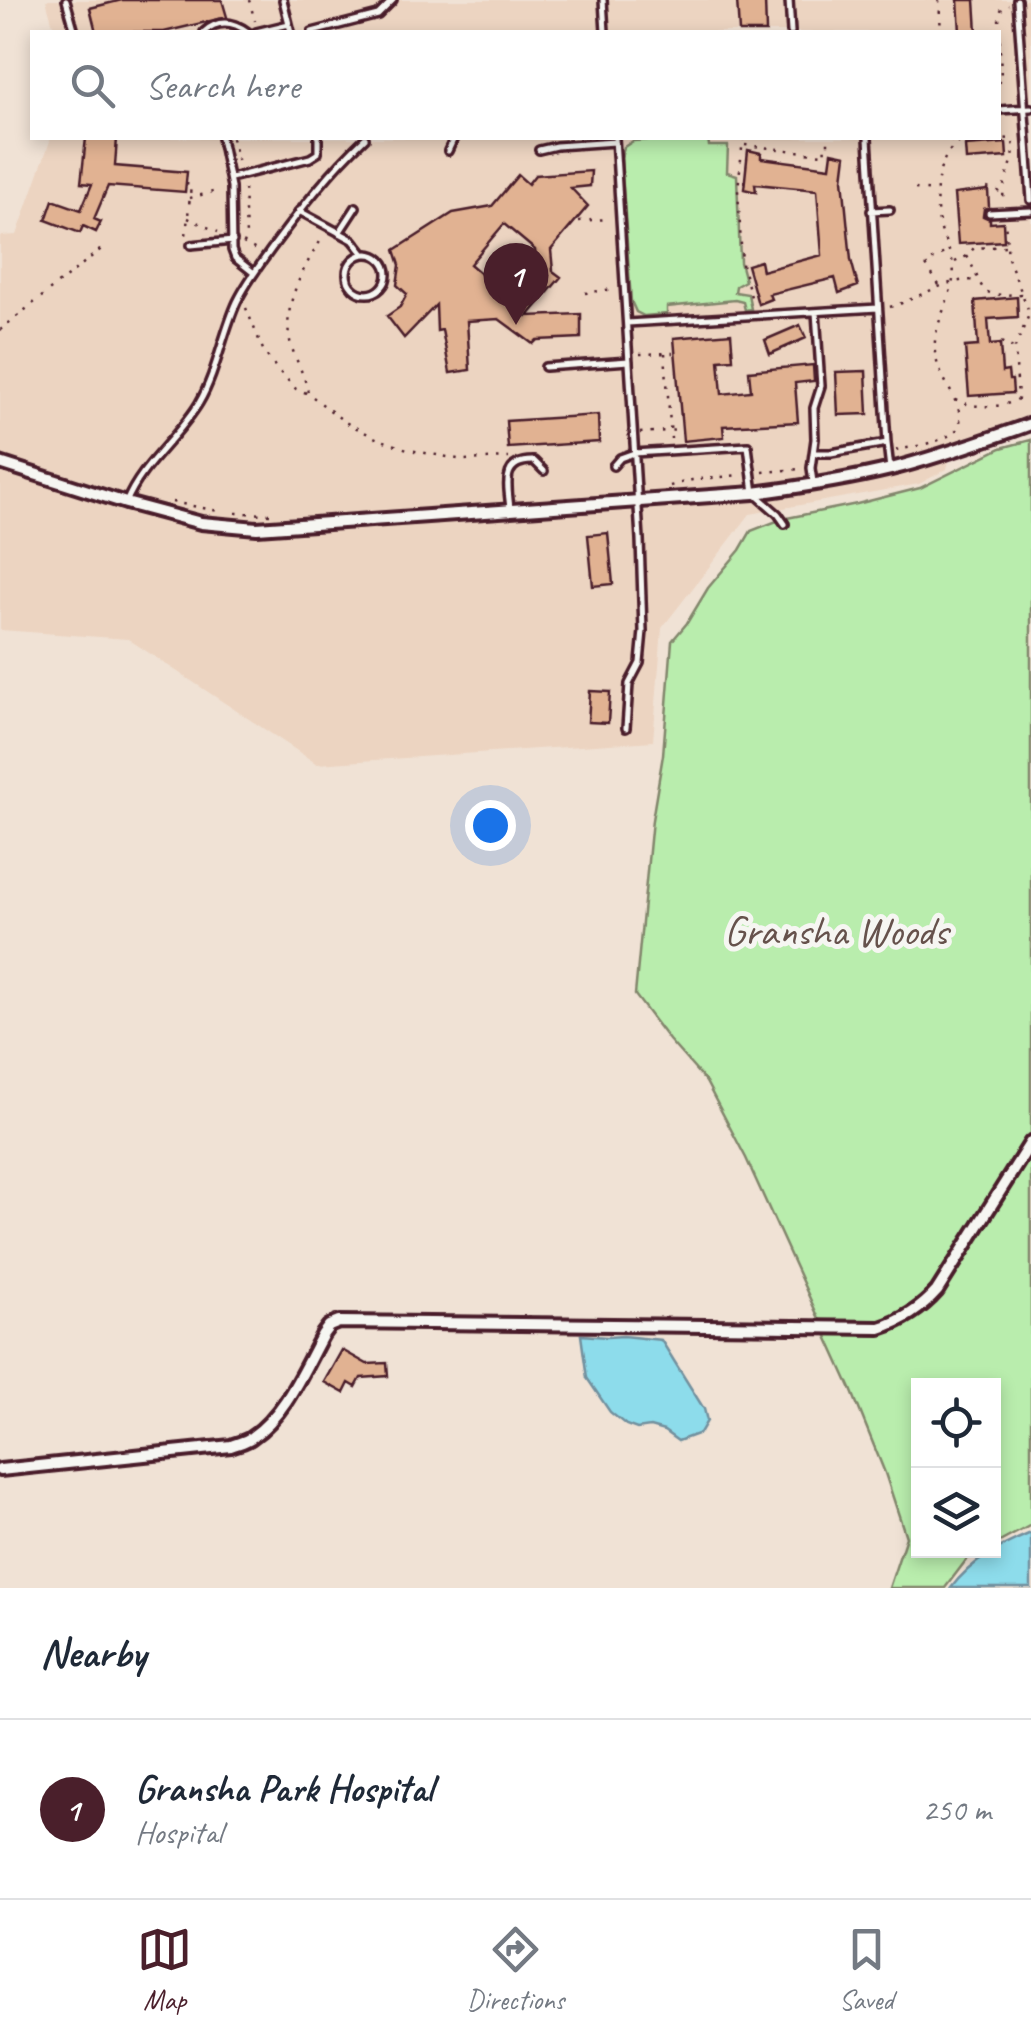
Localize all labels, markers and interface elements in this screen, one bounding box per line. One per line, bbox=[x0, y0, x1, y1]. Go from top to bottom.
search box bbox=[30, 30, 1001, 140]
icon: search bbox=[65, 58, 120, 113]
text: Search here bbox=[145, 62, 300, 109]
pin: 1 bbox=[484, 242, 548, 325]
your location bbox=[465, 800, 516, 851]
park label: Gransha Woods bbox=[724, 905, 952, 958]
map controls bbox=[911, 1378, 1001, 1558]
button: locate bbox=[911, 1378, 1001, 1468]
button: layers bbox=[911, 1468, 1001, 1558]
text: Nearby bbox=[40, 1627, 146, 1680]
text: Gransha Park Hospital bbox=[135, 1765, 433, 1812]
text: 1 bbox=[65, 1789, 80, 1830]
text: 250 m bbox=[922, 1789, 991, 1830]
text: Hospital bbox=[135, 1812, 222, 1853]
tab: Map bbox=[137, 1922, 192, 2017]
tab: Directions bbox=[467, 1922, 564, 2017]
tab: Saved bbox=[839, 1922, 894, 2017]

